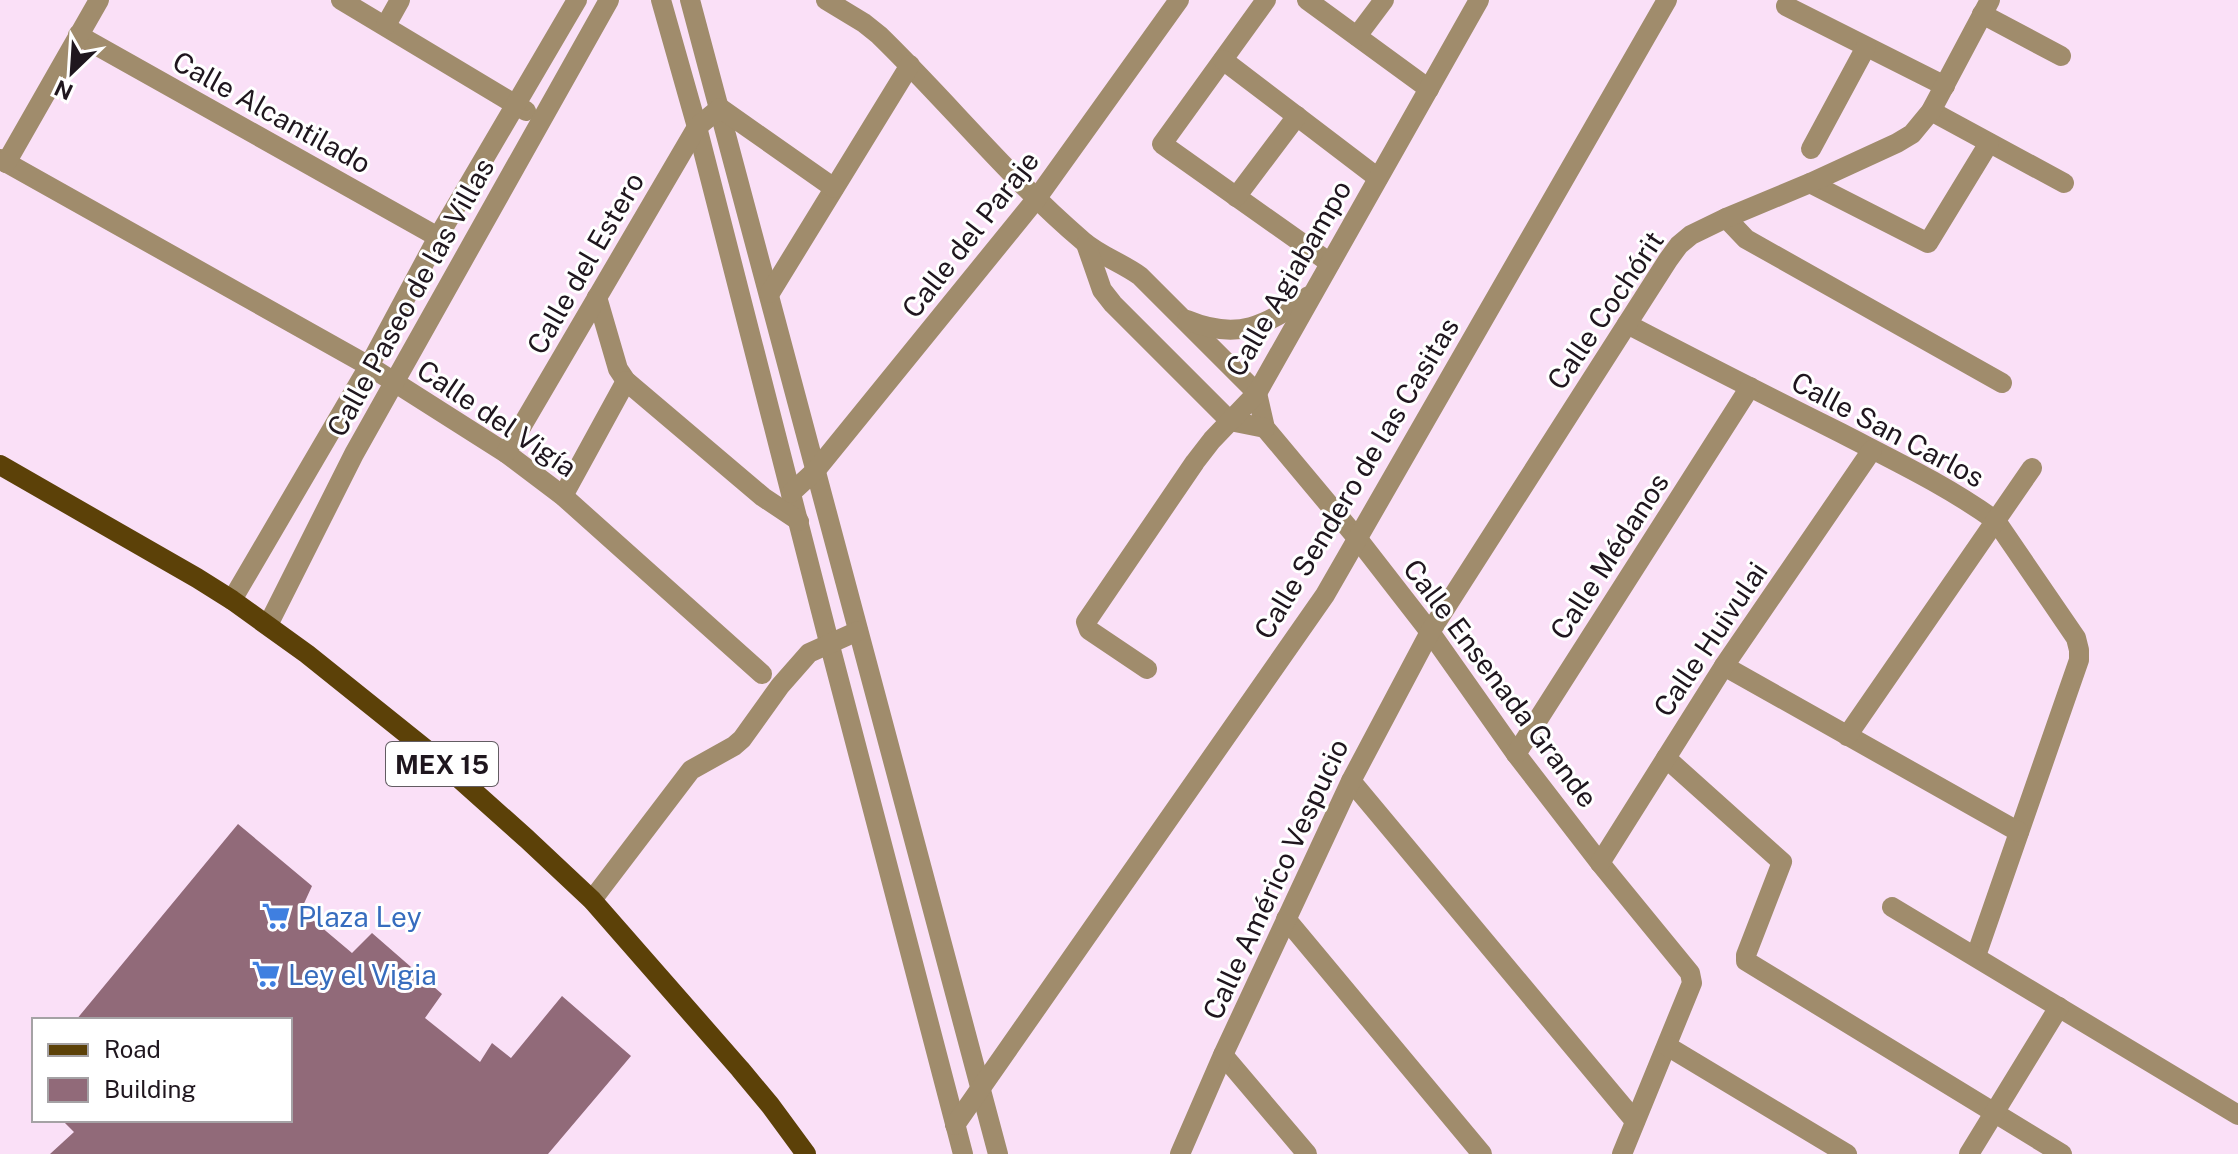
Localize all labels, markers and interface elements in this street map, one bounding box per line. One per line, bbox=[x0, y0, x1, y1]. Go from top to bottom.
north arrow bbox=[32, 32, 112, 112]
street label: Calle Alcantilado bbox=[167, 44, 377, 180]
text: N bbox=[50, 75, 77, 106]
street label: Calle del Paraje bbox=[895, 144, 1045, 324]
street label: Calle Paseo de las Villas bbox=[320, 152, 500, 442]
street label: Calle del Estero bbox=[520, 166, 650, 360]
street label: Calle Agiabampo bbox=[1218, 174, 1358, 382]
street label: Calle Cochórit bbox=[1540, 225, 1670, 395]
street label: Calle Sendero de las Casitas bbox=[1247, 312, 1465, 644]
street label: Calle del Vigía bbox=[411, 353, 583, 483]
street label: Calle San Carlos bbox=[1786, 364, 1990, 494]
street label: Calle Médanos bbox=[1543, 467, 1675, 645]
street label: Calle Ensenada Grande bbox=[1397, 553, 1605, 813]
street label: Calle Huivulai bbox=[1646, 556, 1774, 722]
street label: Calle Américo Vespucio bbox=[1195, 733, 1355, 1025]
road number: MEX 15 bbox=[386, 742, 498, 786]
place label: Plaza Ley bbox=[298, 900, 422, 933]
supermarket icon: Plaza Ley bbox=[261, 901, 291, 931]
place label: Ley el Vigia bbox=[288, 958, 437, 991]
supermarket icon: Ley el Vigia bbox=[251, 959, 281, 989]
legend bbox=[32, 1018, 292, 1122]
text: Road bbox=[104, 1035, 161, 1063]
text: Building bbox=[104, 1075, 196, 1103]

